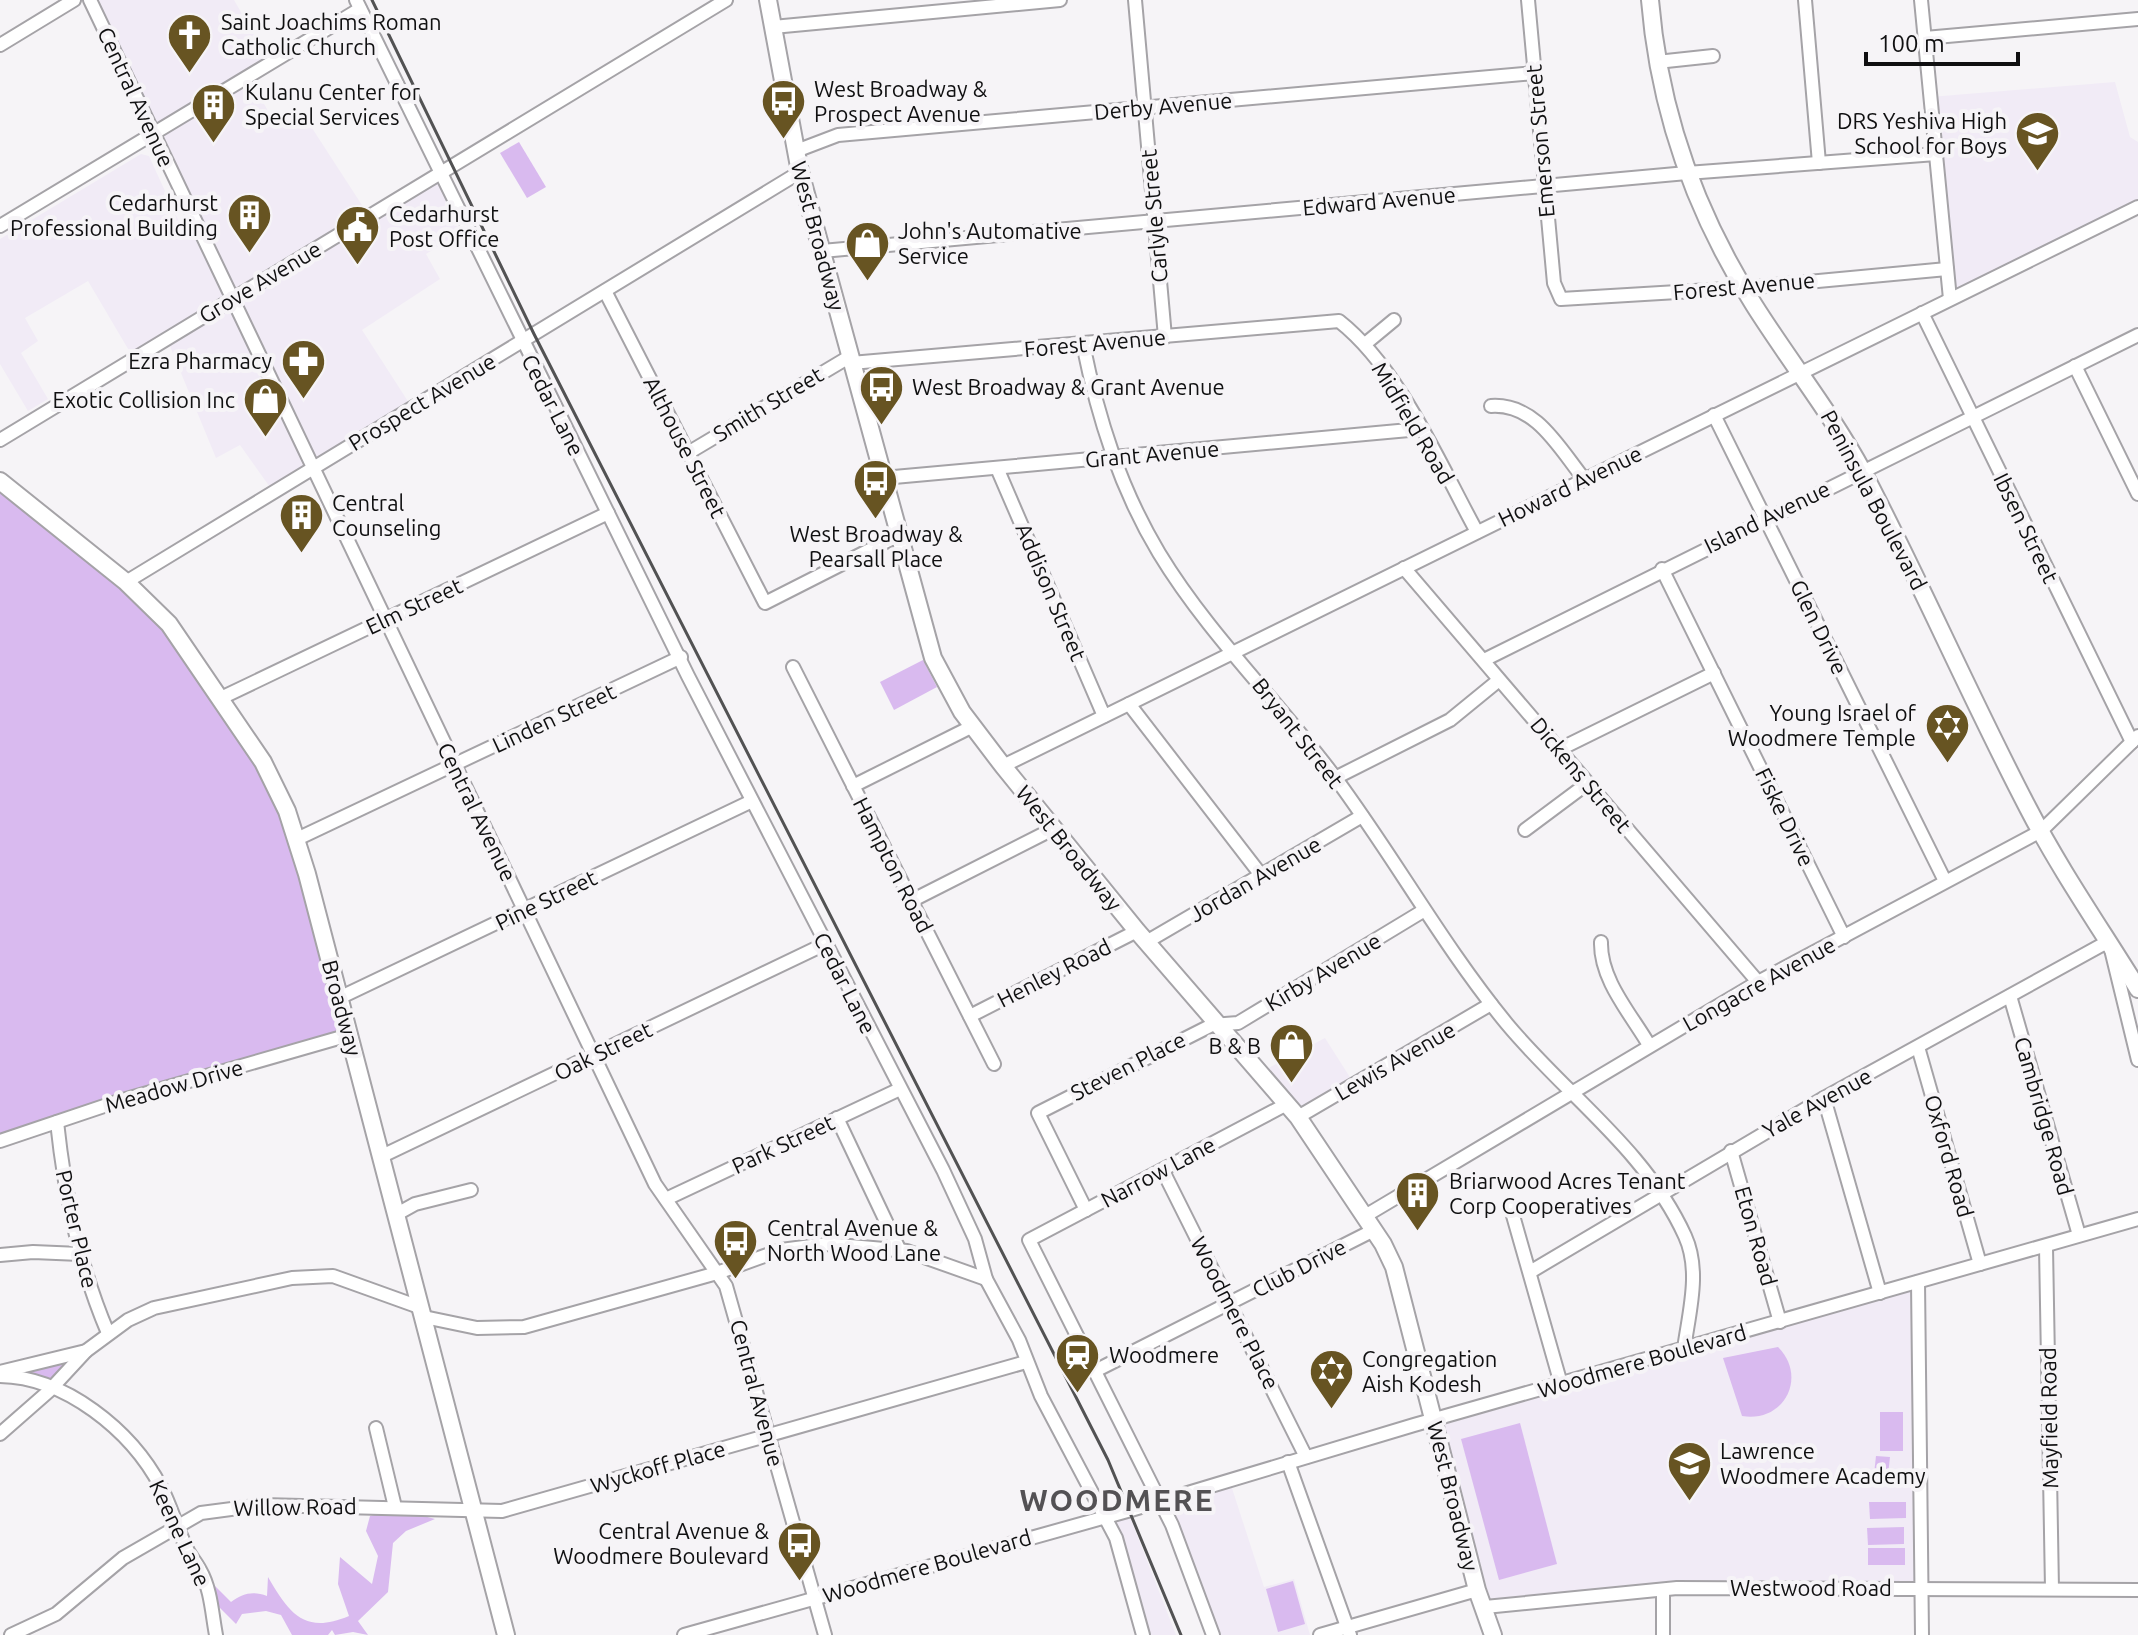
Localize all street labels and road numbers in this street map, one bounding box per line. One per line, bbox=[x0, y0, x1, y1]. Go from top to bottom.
street label: Central Avenue bbox=[93, 23, 180, 171]
street label: Emerson Street bbox=[1520, 63, 1559, 218]
street label: Derby Avenue bbox=[1093, 87, 1233, 124]
street label: Carlyle Street bbox=[1135, 148, 1172, 284]
street label: West Broadway bbox=[787, 158, 851, 314]
street label: Edward Avenue bbox=[1301, 181, 1457, 220]
street label: Grove Avenue bbox=[194, 235, 325, 328]
street label: Forest Avenue bbox=[1672, 267, 1816, 304]
street label: Forest Avenue bbox=[1023, 324, 1167, 361]
street label: Prospect Avenue bbox=[344, 348, 500, 455]
street label: Cedar Lane bbox=[517, 350, 590, 460]
street label: Midfield Road bbox=[1367, 357, 1460, 488]
street label: Smith Street bbox=[708, 361, 827, 446]
street label: Althouse Street bbox=[639, 372, 732, 522]
street label: Peninsula Boulevard bbox=[1816, 406, 1932, 594]
street label: Grant Avenue bbox=[1084, 435, 1220, 472]
street label: Howard Avenue bbox=[1494, 440, 1646, 531]
street label: Ibsen Street bbox=[1989, 469, 2064, 587]
street label: Island Avenue bbox=[1700, 475, 1834, 558]
street label: Addison Street bbox=[1011, 519, 1092, 665]
street label: Elm Street bbox=[362, 572, 466, 639]
street label: Glen Drive bbox=[1786, 575, 1853, 678]
street label: Bryant Street bbox=[1248, 673, 1349, 793]
street label: Linden Street bbox=[488, 678, 620, 757]
street label: Dickens Street bbox=[1526, 712, 1637, 838]
street label: Central Avenue bbox=[433, 738, 522, 885]
street label: Fiske Drive bbox=[1751, 763, 1820, 870]
street label: West Broadway bbox=[1011, 780, 1128, 916]
street label: Hampton Road bbox=[849, 793, 938, 937]
street label: Jordan Avenue bbox=[1184, 831, 1325, 926]
street label: Pine Street bbox=[491, 864, 601, 935]
street label: Kirby Avenue bbox=[1261, 927, 1385, 1016]
street label: Cedar Lane bbox=[809, 928, 882, 1038]
street label: Longacre Avenue bbox=[1678, 931, 1839, 1036]
street label: Henley Road bbox=[993, 933, 1115, 1012]
street label: Broadway bbox=[318, 957, 367, 1059]
street label: Oak Street bbox=[550, 1016, 656, 1085]
street label: Lewis Avenue bbox=[1330, 1016, 1459, 1105]
street label: Steven Place bbox=[1066, 1026, 1189, 1105]
street label: Cambridge Road bbox=[2010, 1034, 2079, 1198]
street label: Meadow Drive bbox=[102, 1054, 246, 1117]
street label: Yale Avenue bbox=[1758, 1062, 1875, 1143]
street label: Oxford Road bbox=[1920, 1092, 1979, 1220]
street label: Park Street bbox=[728, 1109, 838, 1178]
street label: Narrow Lane bbox=[1096, 1131, 1219, 1212]
street label: Porter Place bbox=[52, 1167, 103, 1291]
street label: Eton Road bbox=[1730, 1183, 1783, 1288]
street label: Woodmere Place bbox=[1186, 1232, 1285, 1393]
street label: Club Drive bbox=[1248, 1233, 1350, 1302]
street label: Central Avenue bbox=[726, 1317, 789, 1469]
street label: Woodmere Boulevard bbox=[1535, 1319, 1749, 1402]
street label: Mayfield Road bbox=[2035, 1347, 2062, 1489]
street label: West Broadway bbox=[1423, 1418, 1484, 1574]
street label: Wyckoff Place bbox=[588, 1435, 728, 1498]
street label: Keene Lane bbox=[145, 1476, 216, 1590]
street label: Willow Road bbox=[233, 1493, 357, 1520]
street label: Woodmere Boulevard bbox=[820, 1524, 1034, 1607]
street label: Westwood Road bbox=[1730, 1575, 1892, 1600]

